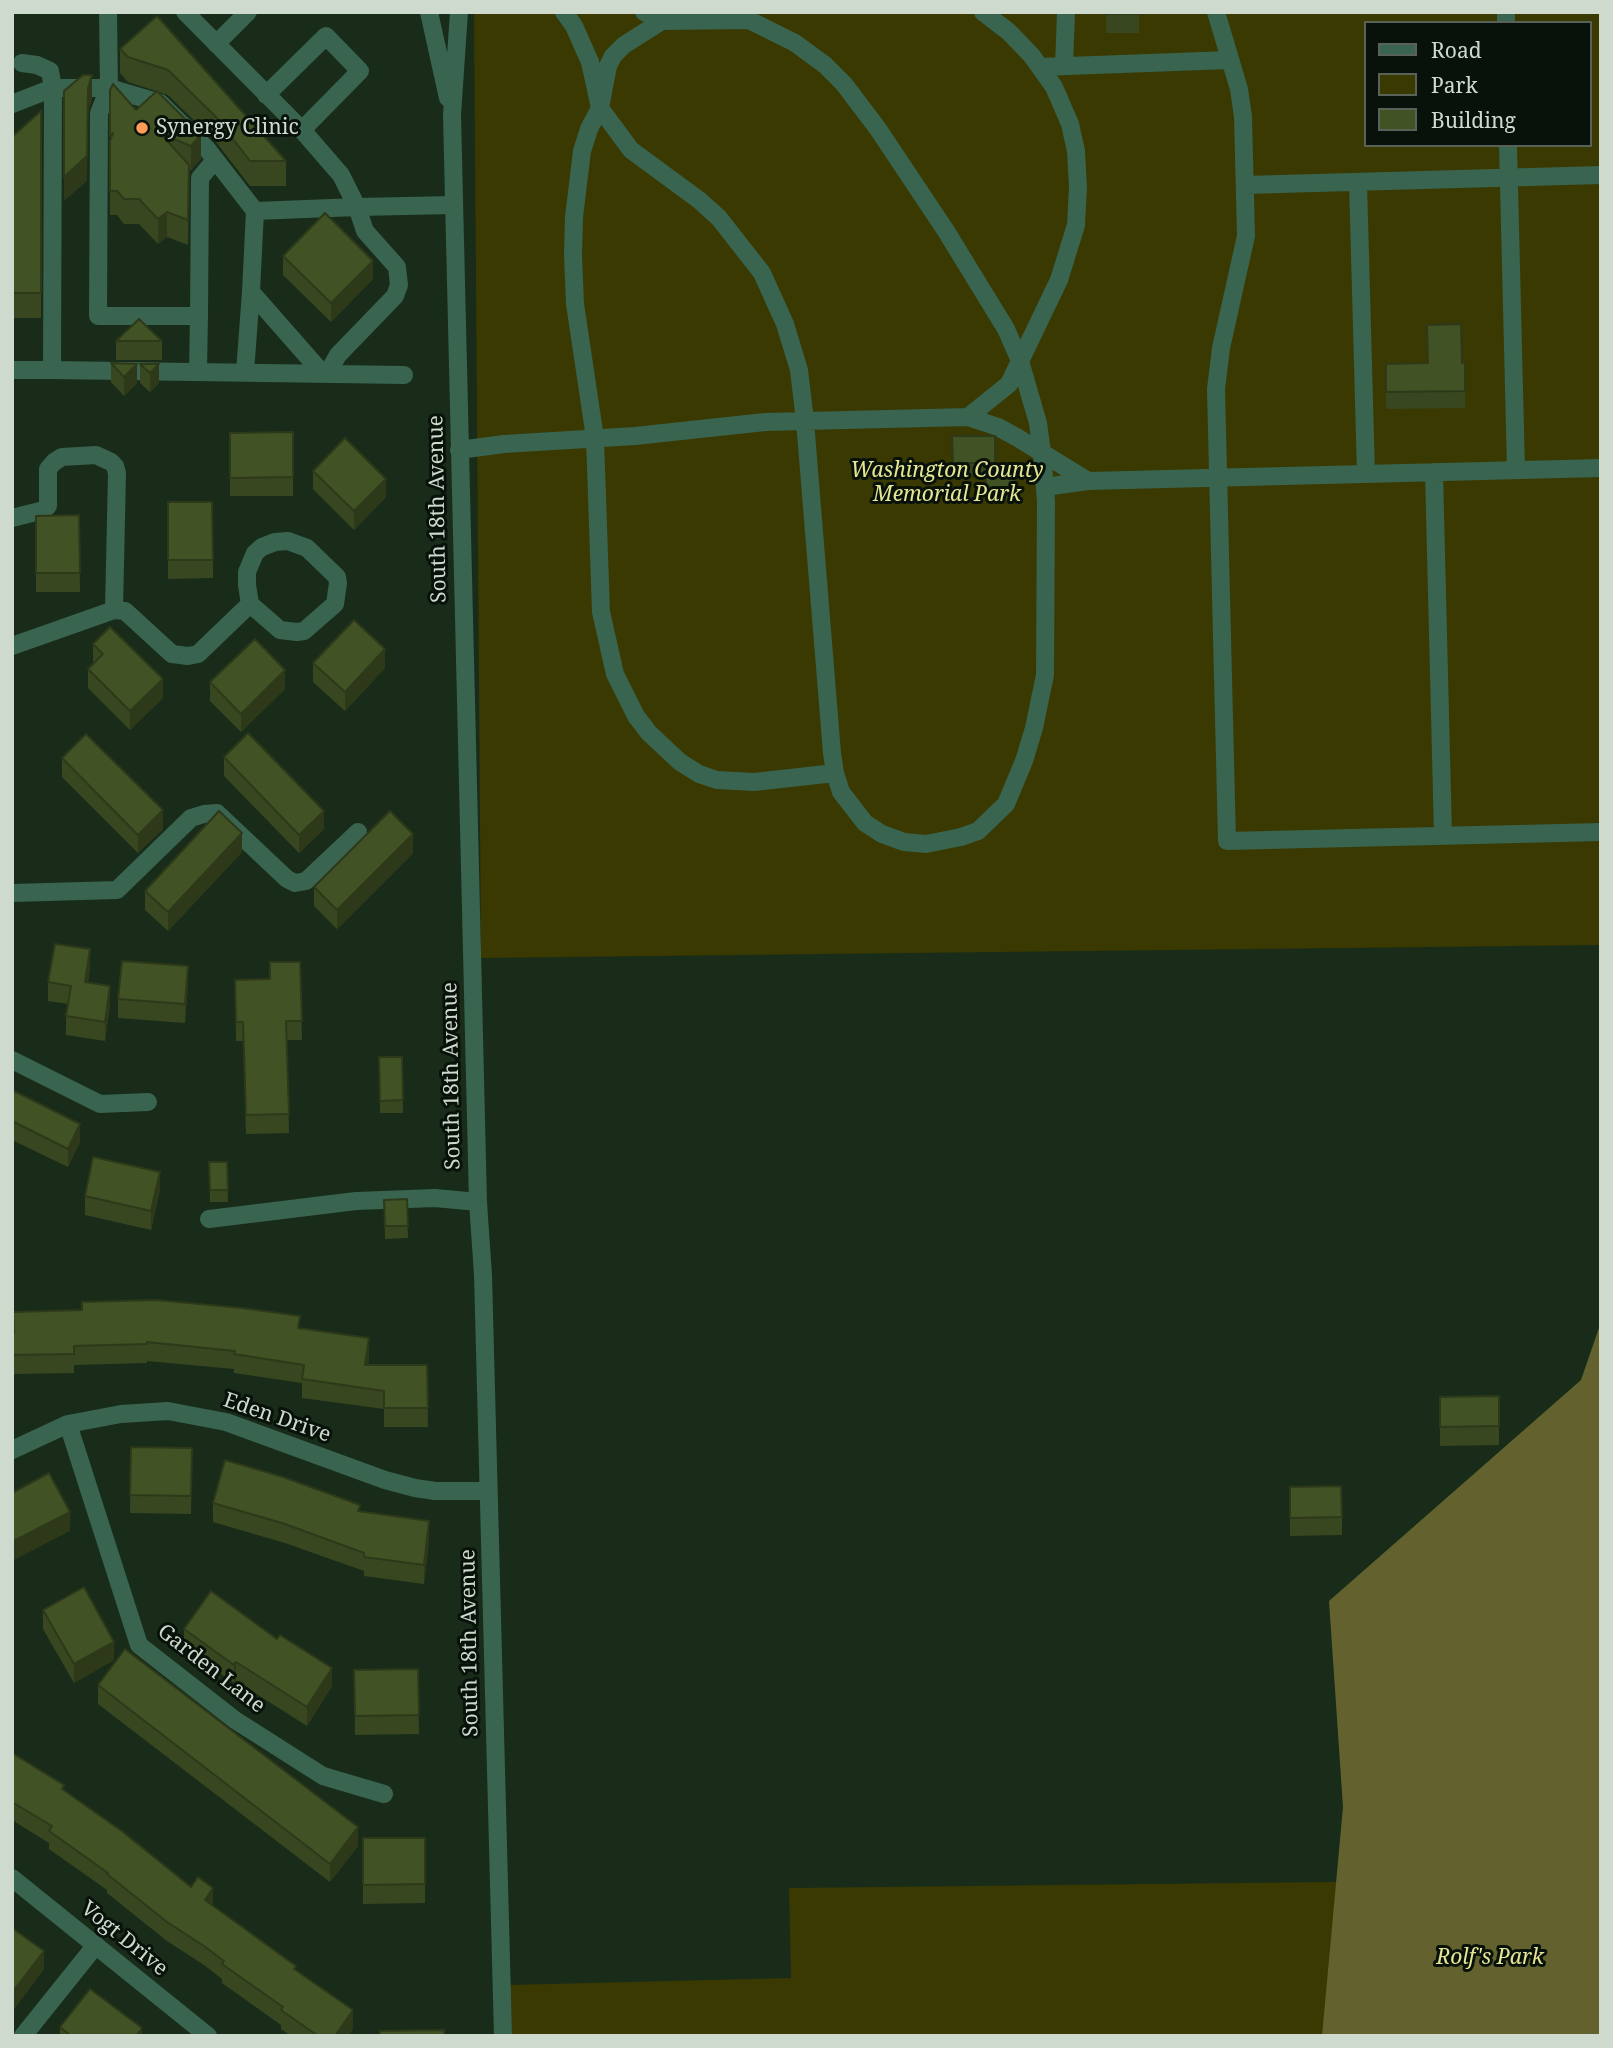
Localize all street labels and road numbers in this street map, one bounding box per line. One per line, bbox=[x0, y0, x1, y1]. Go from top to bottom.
street label: South 18th Avenue bbox=[424, 415, 452, 603]
street label: South 18th Avenue bbox=[438, 982, 466, 1170]
street label: Eden Drive bbox=[220, 1388, 334, 1448]
street label: South 18th Avenue bbox=[456, 1549, 484, 1737]
street label: Garden Lane bbox=[152, 1619, 270, 1719]
street label: Vogt Drive bbox=[75, 1896, 173, 1982]

